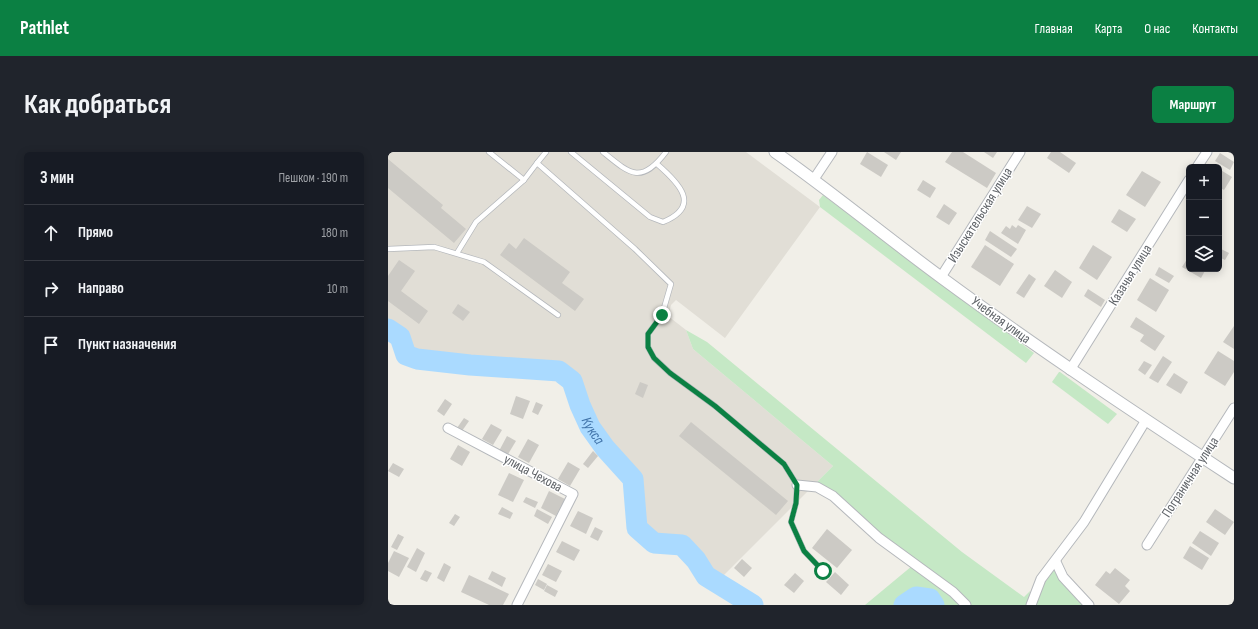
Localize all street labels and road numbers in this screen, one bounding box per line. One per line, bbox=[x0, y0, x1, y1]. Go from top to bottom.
street label: Изыскательская улица bbox=[944, 164, 1016, 266]
street label: Казачья улица bbox=[1105, 241, 1155, 309]
street label: Учебная улица bbox=[968, 293, 1034, 347]
street label: Пограничная улица bbox=[1158, 434, 1222, 520]
street label: улица Чехова bbox=[501, 451, 565, 495]

